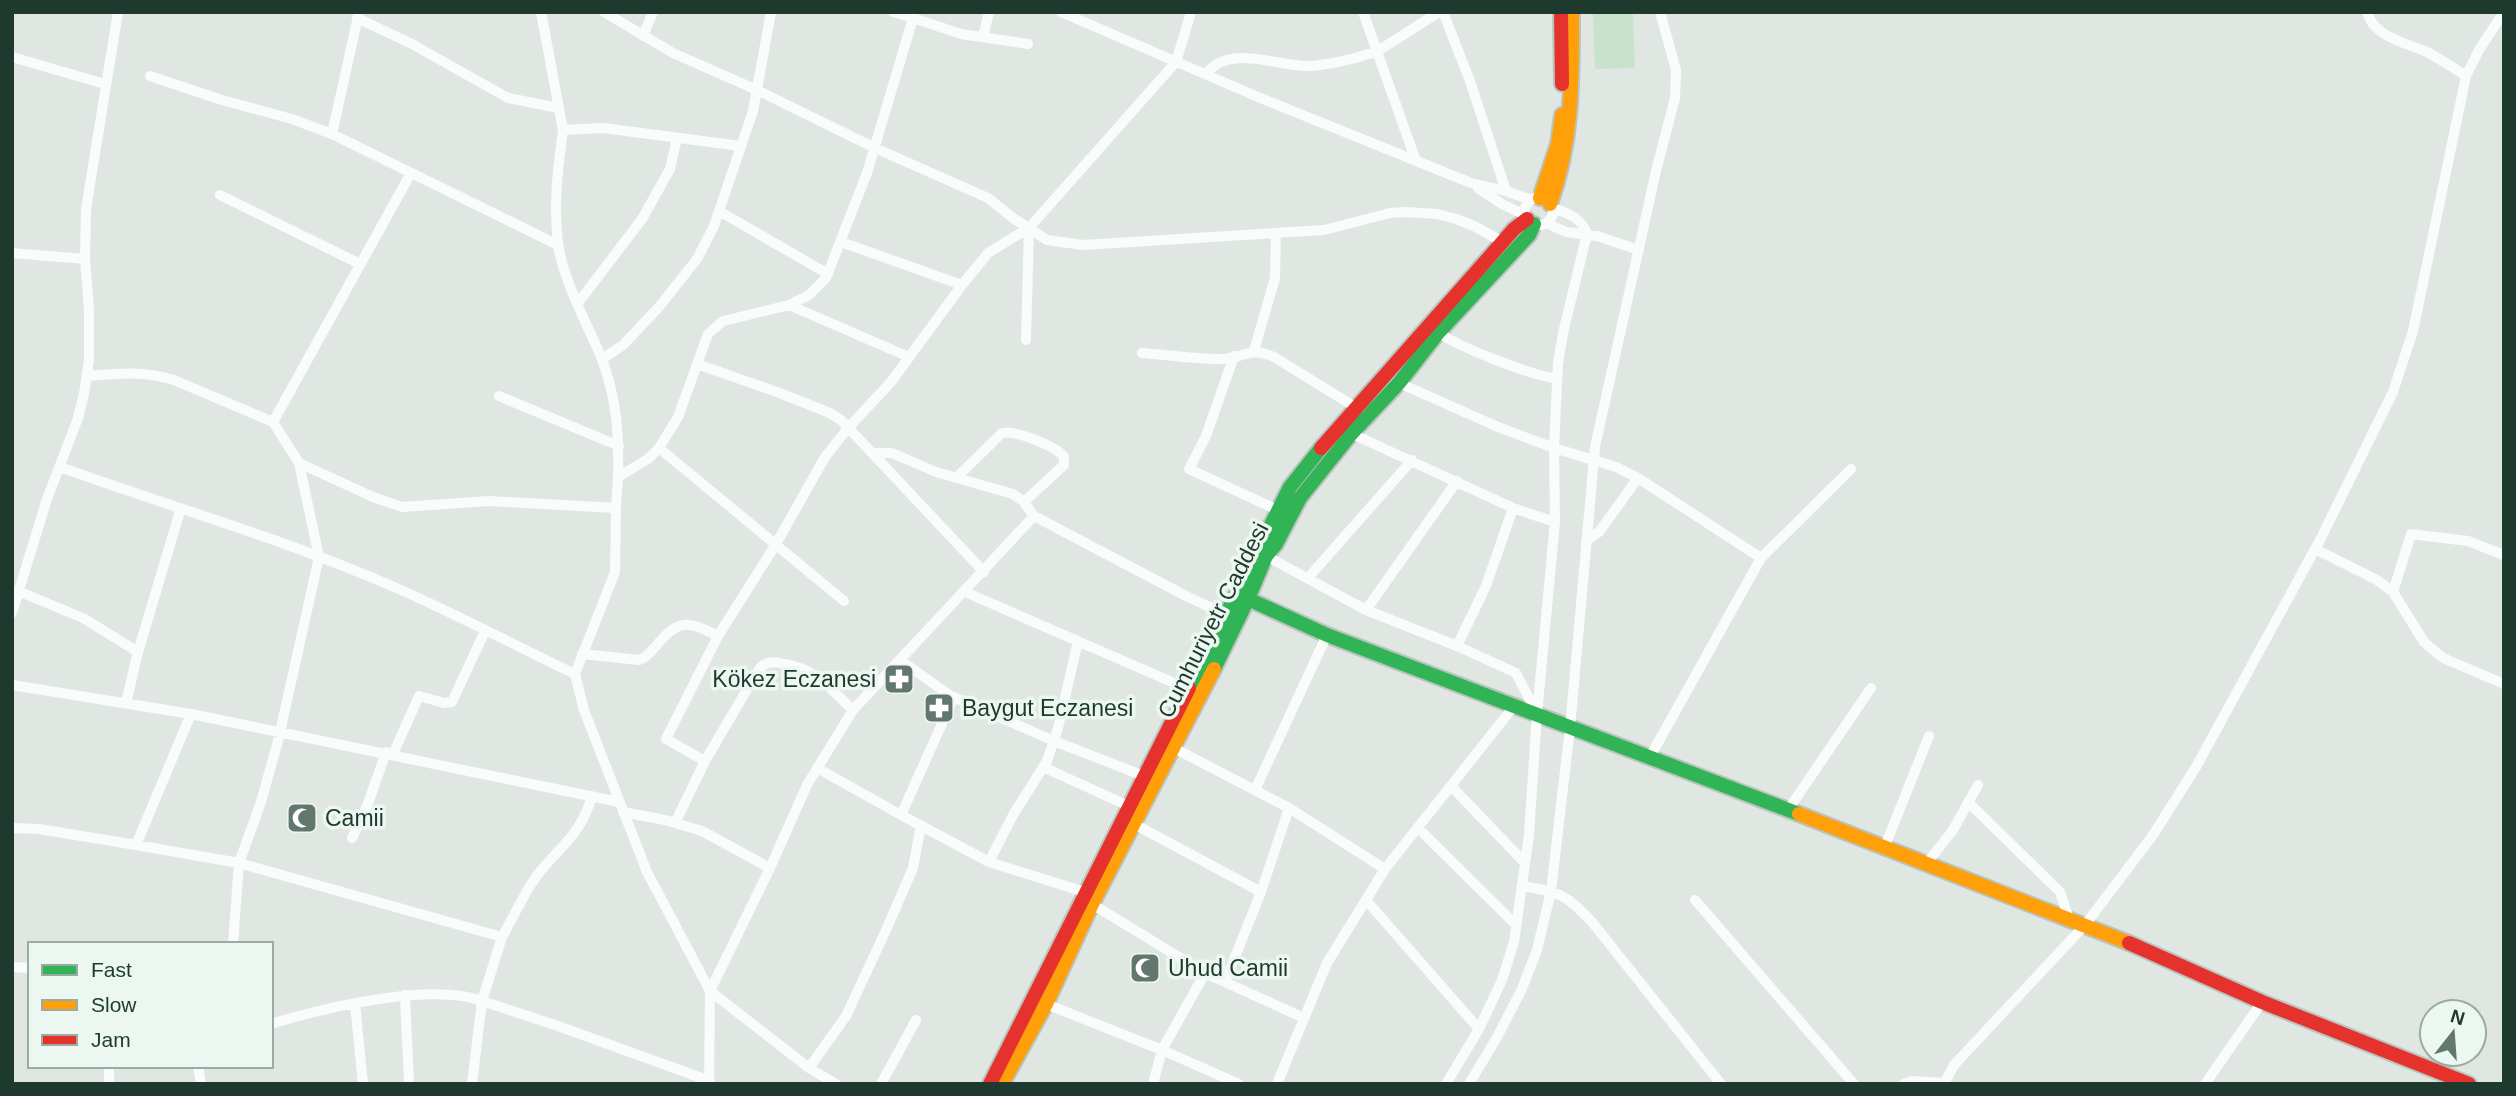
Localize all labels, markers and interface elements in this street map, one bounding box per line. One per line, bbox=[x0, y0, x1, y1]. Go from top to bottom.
street label: Cumhuriyetr Caddesi bbox=[1152, 518, 1274, 722]
pharmacy icon: Kökez Eczanesi bbox=[882, 662, 916, 696]
place label: Kökez Eczanesi bbox=[712, 666, 876, 692]
pharmacy icon: Baygut Eczanesi bbox=[922, 691, 956, 725]
place label: Baygut Eczanesi bbox=[962, 695, 1133, 721]
mosque icon: Camii bbox=[285, 801, 319, 835]
place label: Camii bbox=[325, 805, 384, 831]
legend bbox=[28, 942, 273, 1068]
mosque icon: Uhud Camii bbox=[1128, 951, 1162, 985]
place label: Uhud Camii bbox=[1168, 955, 1288, 981]
text: Fast bbox=[91, 958, 132, 981]
text: Slow bbox=[91, 993, 137, 1016]
north arrow bbox=[2418, 998, 2488, 1068]
text: N bbox=[2448, 1005, 2467, 1029]
text: Jam bbox=[91, 1028, 131, 1051]

